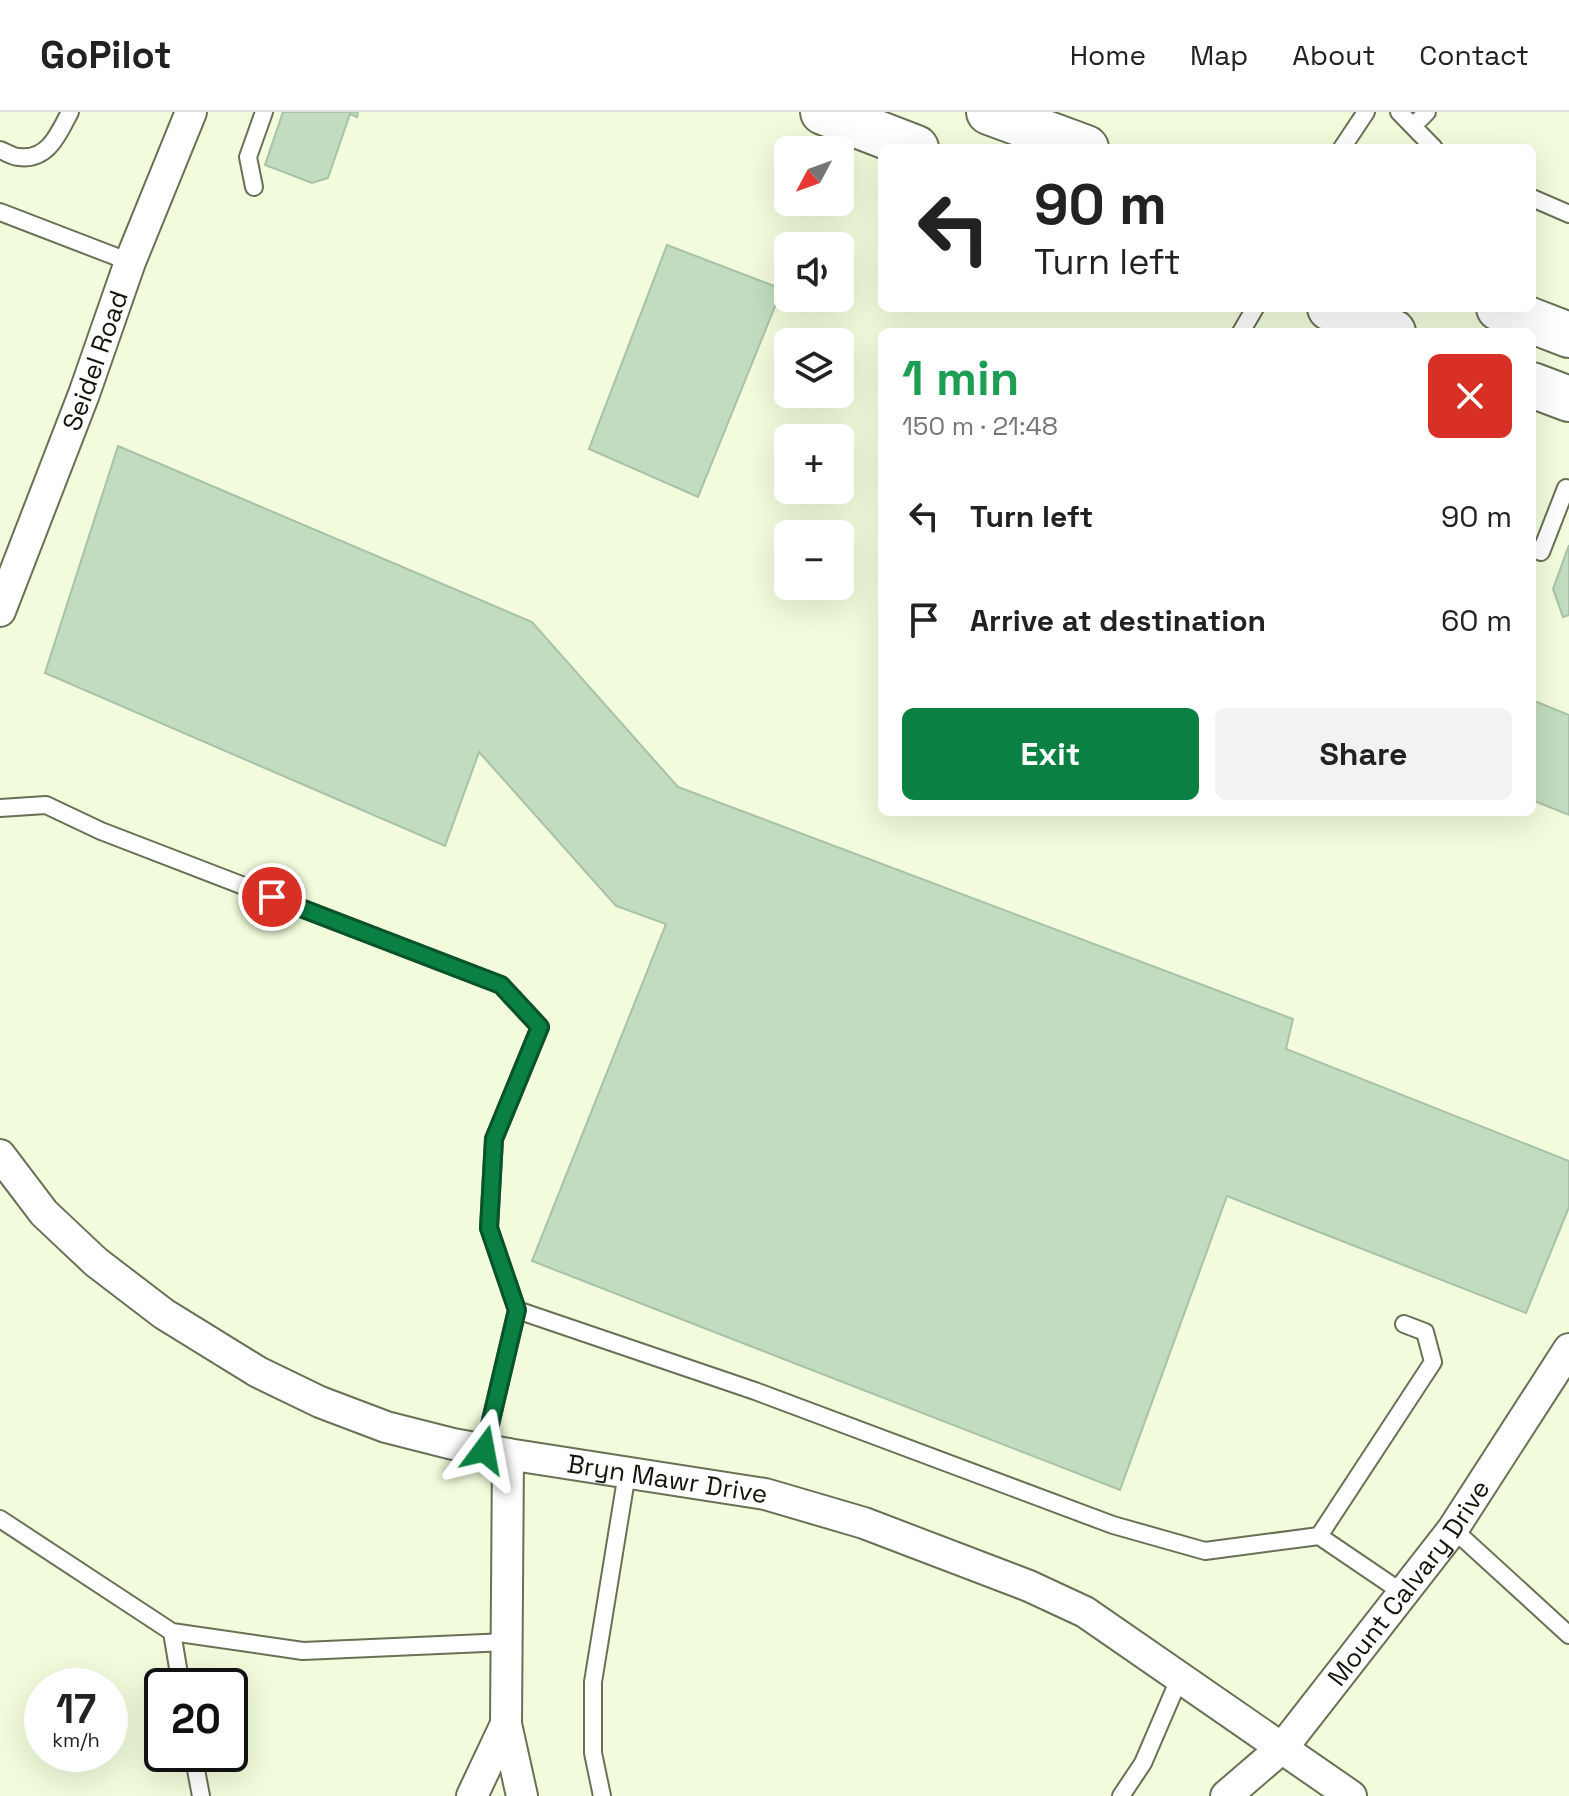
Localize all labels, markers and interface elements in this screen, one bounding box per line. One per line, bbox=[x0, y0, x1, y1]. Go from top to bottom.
text: GoPilot bbox=[40, 31, 172, 79]
text: Home bbox=[1070, 37, 1146, 73]
text: Map bbox=[1190, 37, 1248, 73]
text: About bbox=[1292, 37, 1375, 73]
text: Contact bbox=[1419, 37, 1529, 73]
north arrow bbox=[774, 136, 854, 216]
map controls bbox=[774, 136, 854, 600]
text: 90 m bbox=[1034, 169, 1167, 240]
icon: left bbox=[902, 176, 1006, 280]
button: sound bbox=[774, 232, 854, 312]
text: Turn left bbox=[1034, 239, 1181, 285]
street label: Seidel Road bbox=[54, 286, 136, 436]
button: layers bbox=[774, 328, 854, 408]
text: 1 min bbox=[902, 348, 1019, 409]
button: close bbox=[1428, 354, 1512, 438]
text: 150 m · 21:48 bbox=[902, 409, 1058, 443]
button: + bbox=[774, 424, 854, 504]
icon: left bbox=[902, 494, 946, 538]
text: Turn left bbox=[970, 497, 1093, 536]
text: 90 m bbox=[1441, 497, 1512, 536]
button: − bbox=[774, 520, 854, 600]
icon: arrive bbox=[902, 598, 946, 642]
text: Arrive at destination bbox=[970, 601, 1266, 640]
text: 60 m bbox=[1441, 601, 1512, 640]
button: Exit bbox=[902, 708, 1199, 800]
button: Share bbox=[1215, 708, 1512, 800]
pin bbox=[238, 863, 306, 931]
icon: arrive bbox=[250, 875, 294, 919]
position arrow bbox=[442, 1408, 526, 1492]
street label: Bryn Mawr Drive bbox=[565, 1446, 770, 1511]
street label: Mount Calvary Drive bbox=[1320, 1473, 1497, 1693]
speed limit sign: 20 bbox=[144, 1668, 248, 1772]
text: 17 bbox=[56, 1684, 96, 1735]
text: km/h bbox=[52, 1727, 100, 1753]

